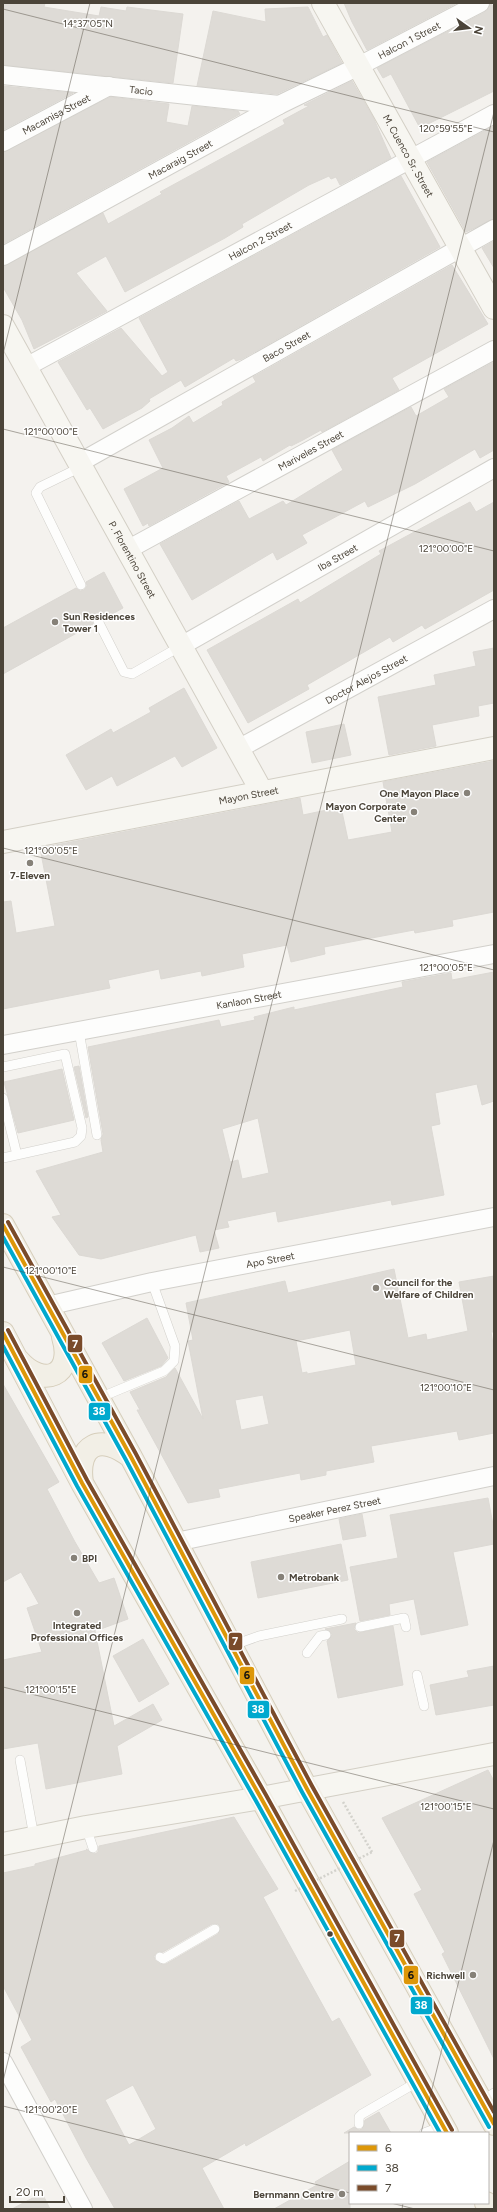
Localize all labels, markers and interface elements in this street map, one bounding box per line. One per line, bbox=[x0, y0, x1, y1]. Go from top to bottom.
north arrow bbox=[449, 8, 489, 48]
text: 14°37'05"N bbox=[63, 17, 113, 30]
street label: Halcon 1 Street bbox=[376, 19, 443, 62]
text: N bbox=[471, 25, 486, 36]
street label: Tacio bbox=[129, 83, 154, 98]
street label: Macamisa Street bbox=[20, 91, 93, 138]
street label: M. Cuenco Sr. Street bbox=[380, 112, 437, 200]
text: 120°59'55"E bbox=[419, 122, 473, 135]
street label: Macaraig Street bbox=[146, 137, 215, 182]
street label: Halcon 2 Street bbox=[226, 218, 294, 263]
street label: Baco Street bbox=[260, 328, 313, 365]
text: 121°00'00"E bbox=[24, 425, 78, 438]
street label: Mariveles Street bbox=[276, 427, 346, 474]
street label: P. Florentino Street bbox=[106, 519, 159, 601]
street label: Iba Street bbox=[315, 541, 360, 574]
text: 121°00'00"E bbox=[419, 542, 473, 555]
place label: Sun Residences Tower 1 bbox=[63, 610, 135, 635]
marker: Sun Residences Tower 1 bbox=[50, 617, 60, 627]
street label: Doctor Alejos Street bbox=[323, 652, 410, 707]
street label: Mayon Street bbox=[218, 783, 280, 808]
place label: One Mayon Place bbox=[379, 787, 459, 800]
marker: One Mayon Place bbox=[462, 788, 472, 798]
place label: Mayon Corporate Center bbox=[326, 800, 406, 825]
marker: Mayon Corporate Center bbox=[409, 807, 419, 817]
text: 121°00'05"E bbox=[24, 844, 78, 857]
marker: 7-Eleven bbox=[25, 858, 35, 868]
place label: 7-Eleven bbox=[10, 869, 50, 882]
text: 121°00'05"E bbox=[419, 961, 473, 974]
street label: Kanlaon Street bbox=[215, 987, 283, 1012]
street label: Apo Street bbox=[245, 1249, 296, 1271]
text: 121°00'10"E bbox=[25, 1264, 77, 1277]
place label: Council for the Welfare of Children bbox=[384, 1276, 474, 1301]
marker: Council for the Welfare of Children bbox=[371, 1283, 381, 1293]
line badge: 7 bbox=[67, 1334, 83, 1353]
text: 7 bbox=[72, 1338, 78, 1351]
line badge: 6 bbox=[78, 1365, 93, 1384]
text: 6 bbox=[82, 1368, 89, 1381]
text: 121°00'10"E bbox=[420, 1381, 472, 1394]
line badge: 38 bbox=[88, 1402, 111, 1421]
text: 38 bbox=[93, 1405, 106, 1418]
street label: Speaker Perez Street bbox=[287, 1494, 382, 1526]
place label: BPI bbox=[82, 1552, 97, 1565]
marker: BPI bbox=[69, 1553, 79, 1563]
place label: Metrobank bbox=[289, 1571, 340, 1584]
marker: Metrobank bbox=[276, 1572, 286, 1582]
marker: Integrated Professional Offices bbox=[72, 1608, 82, 1618]
place label: Integrated Professional Offices bbox=[31, 1619, 124, 1644]
line badge: 7 bbox=[228, 1632, 243, 1651]
text: 7 bbox=[232, 1635, 238, 1648]
line badge: 6 bbox=[239, 1666, 255, 1685]
text: 6 bbox=[244, 1669, 251, 1682]
text: 121°00'15"E bbox=[25, 1683, 77, 1696]
line badge: 38 bbox=[247, 1700, 270, 1719]
text: 38 bbox=[252, 1703, 265, 1716]
text: 121°00'15"E bbox=[420, 1800, 472, 1813]
unlabelled marker bbox=[325, 1929, 335, 1939]
line badge: 7 bbox=[389, 1929, 405, 1948]
text: 7 bbox=[394, 1932, 400, 1945]
line badge: 6 bbox=[403, 1965, 419, 1985]
text: 6 bbox=[408, 1969, 415, 1982]
place label: Richwell bbox=[426, 1969, 465, 1982]
marker: Richwell bbox=[468, 1970, 478, 1980]
line badge: 38 bbox=[410, 1996, 433, 2015]
text: 38 bbox=[415, 1999, 428, 2012]
text: 121°00'20"E bbox=[24, 2103, 78, 2116]
legend bbox=[349, 2132, 489, 2204]
text: 6 bbox=[385, 2141, 392, 2155]
text: 38 bbox=[385, 2161, 399, 2175]
scale bar bbox=[10, 2178, 64, 2204]
text: 7 bbox=[385, 2181, 392, 2195]
text: 20 m bbox=[16, 2185, 44, 2199]
place label: Bernmann Centre bbox=[253, 2188, 334, 2201]
marker: Bernmann Centre bbox=[337, 2189, 347, 2199]

